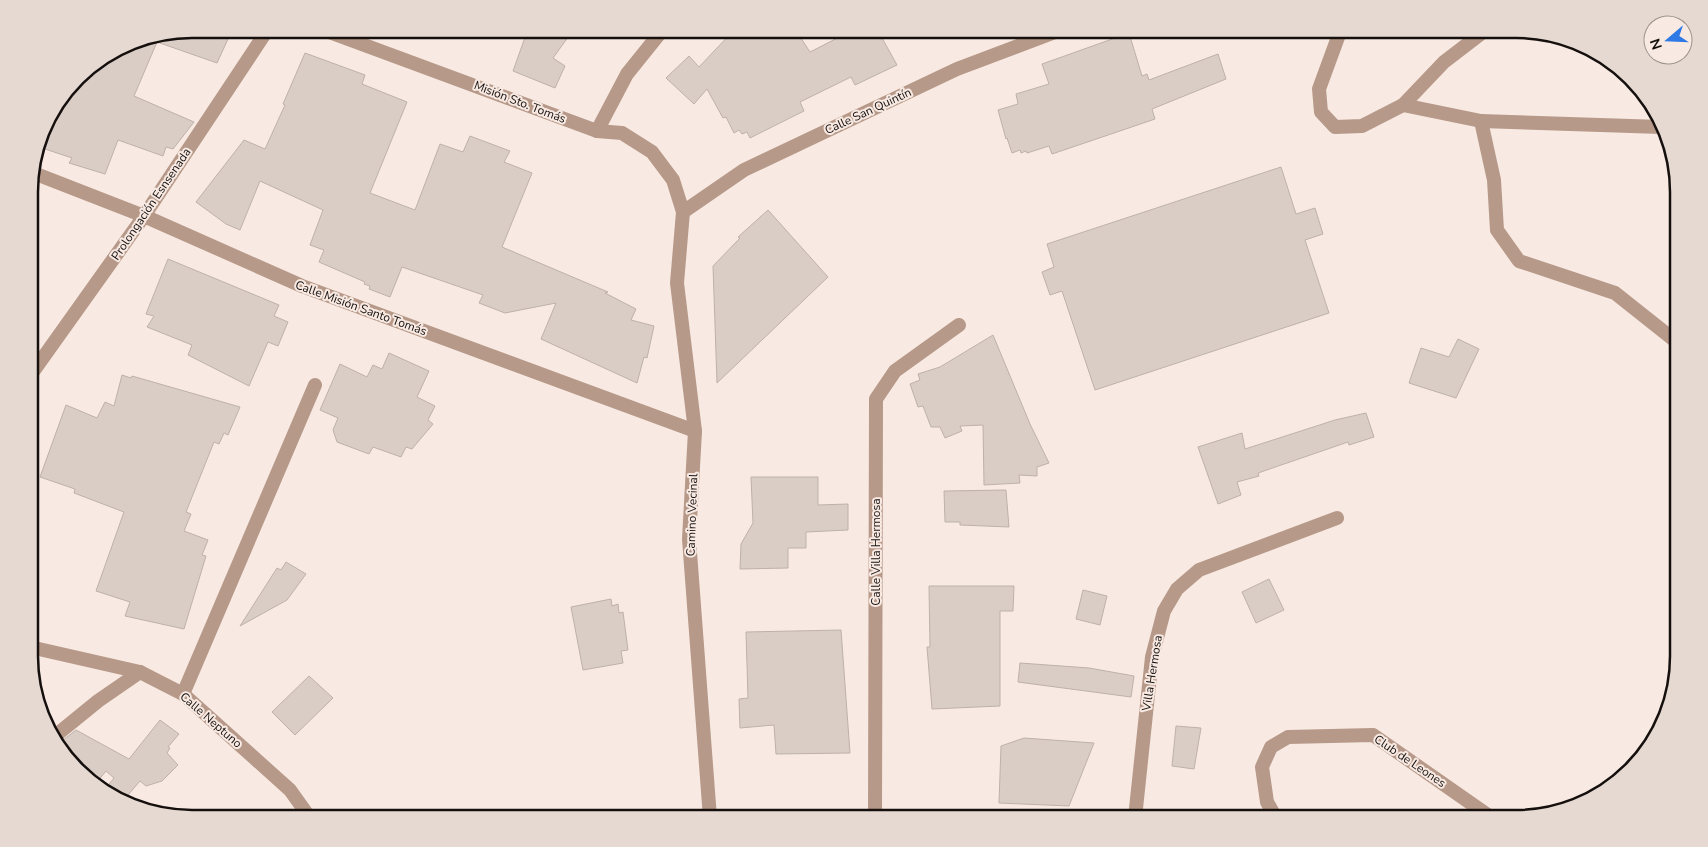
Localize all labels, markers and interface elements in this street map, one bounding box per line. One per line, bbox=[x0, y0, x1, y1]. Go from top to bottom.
north arrow bbox=[1643, 15, 1693, 65]
text: N bbox=[1645, 36, 1667, 52]
street label: Misión Sto. Tomás bbox=[472, 77, 568, 127]
street label: Calle San Quintín bbox=[822, 84, 914, 138]
street label: Prolongación Esnsenada bbox=[108, 145, 194, 263]
street label: Calle Misión Santo Tomás bbox=[293, 277, 429, 339]
street label: Camino Vecinal bbox=[683, 473, 701, 557]
street label: Calle Villa Hermosa bbox=[868, 498, 884, 606]
street label: Villa Hermosa bbox=[1138, 634, 1166, 713]
street label: Calle Neptuno bbox=[177, 689, 246, 752]
street label: Club de Leones bbox=[1371, 731, 1449, 791]

